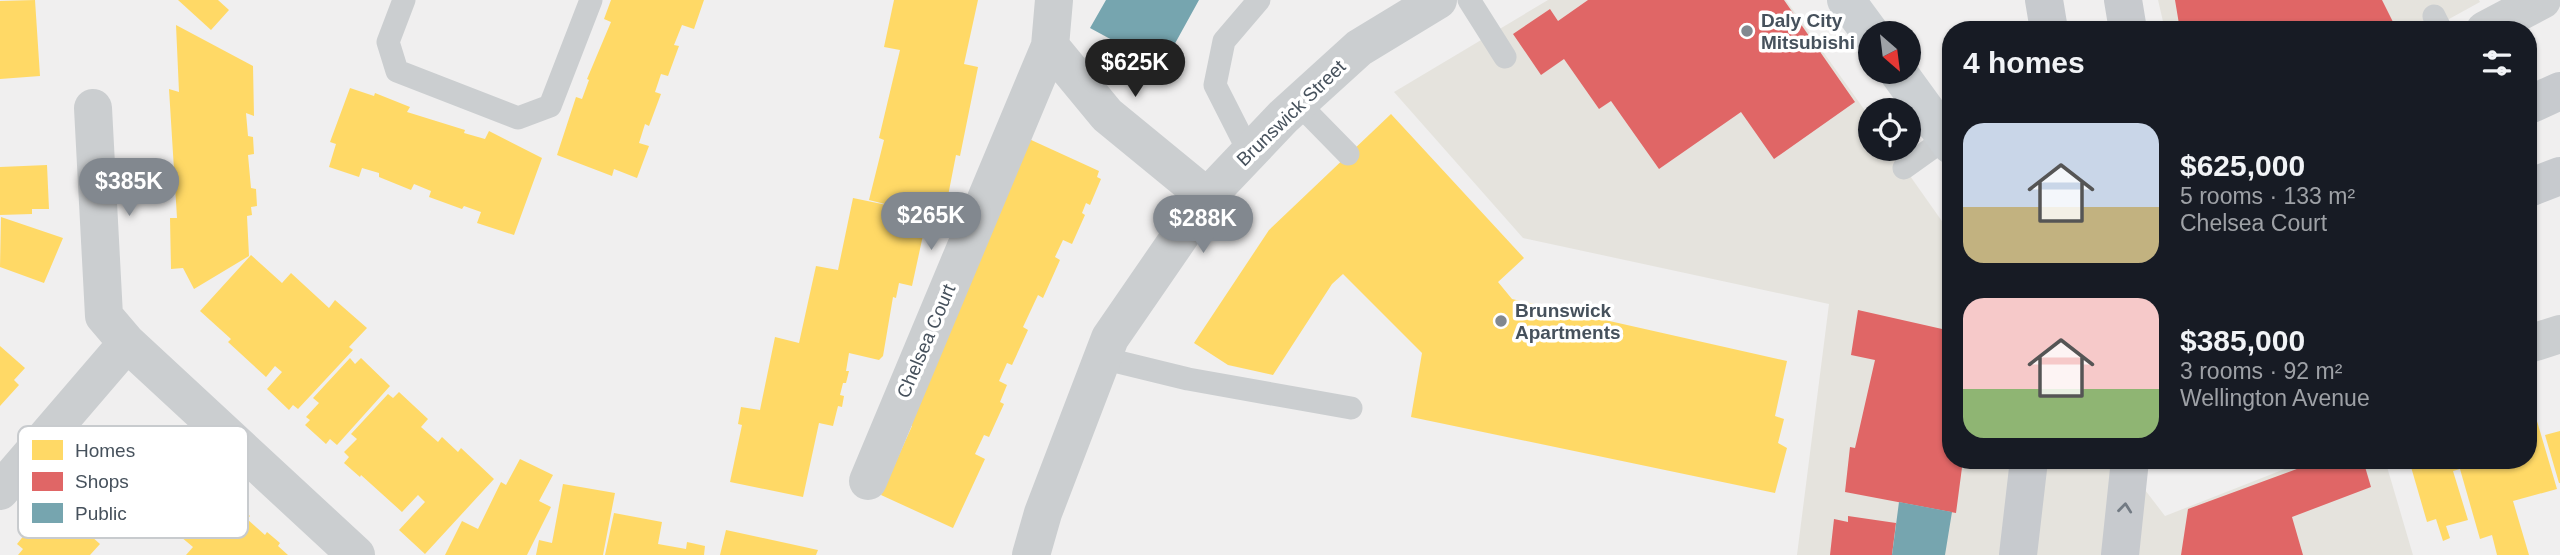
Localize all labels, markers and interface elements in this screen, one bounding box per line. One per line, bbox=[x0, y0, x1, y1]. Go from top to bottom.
place label: Daly City Mitsubishi bbox=[1761, 10, 1855, 53]
north arrow bbox=[1858, 21, 1922, 84]
map controls bbox=[1858, 21, 1921, 161]
marker: Daly City Mitsubishi bbox=[1739, 23, 1755, 39]
pin: $625K bbox=[1086, 40, 1184, 99]
icon: filters bbox=[2478, 44, 2516, 82]
text: 4 homes bbox=[1963, 46, 2085, 79]
text: $625K bbox=[1101, 49, 1169, 75]
street label: Brunswick Street bbox=[1232, 55, 1350, 170]
button: locate bbox=[1858, 98, 1921, 161]
text: $625,000 bbox=[2180, 149, 2305, 182]
icon: home bbox=[2019, 151, 2103, 235]
pin: $385K bbox=[80, 158, 178, 218]
text: $385K bbox=[95, 168, 163, 194]
text: 5 rooms · 133 m² bbox=[2180, 183, 2355, 209]
pin: $265K bbox=[882, 192, 980, 252]
pin: $288K bbox=[1154, 196, 1252, 255]
text: $265K bbox=[897, 202, 965, 228]
text: $288K bbox=[1169, 205, 1237, 231]
text: Chelsea Court bbox=[2180, 210, 2327, 236]
street label: Chelsea Court bbox=[893, 280, 960, 401]
place label: Brunswick Apartments bbox=[1515, 300, 1621, 343]
marker: Brunswick Apartments bbox=[1493, 313, 1509, 329]
text: $385,000 bbox=[2180, 324, 2305, 357]
icon: home bbox=[2019, 326, 2103, 410]
text: 3 rooms · 92 m² bbox=[2180, 358, 2342, 384]
text: Wellington Avenue bbox=[2180, 385, 2370, 411]
legend bbox=[18, 426, 248, 538]
text: Homes bbox=[75, 440, 135, 461]
text: Shops bbox=[75, 471, 129, 492]
one-way arrow bbox=[2117, 502, 2132, 513]
text: Public bbox=[75, 503, 127, 524]

